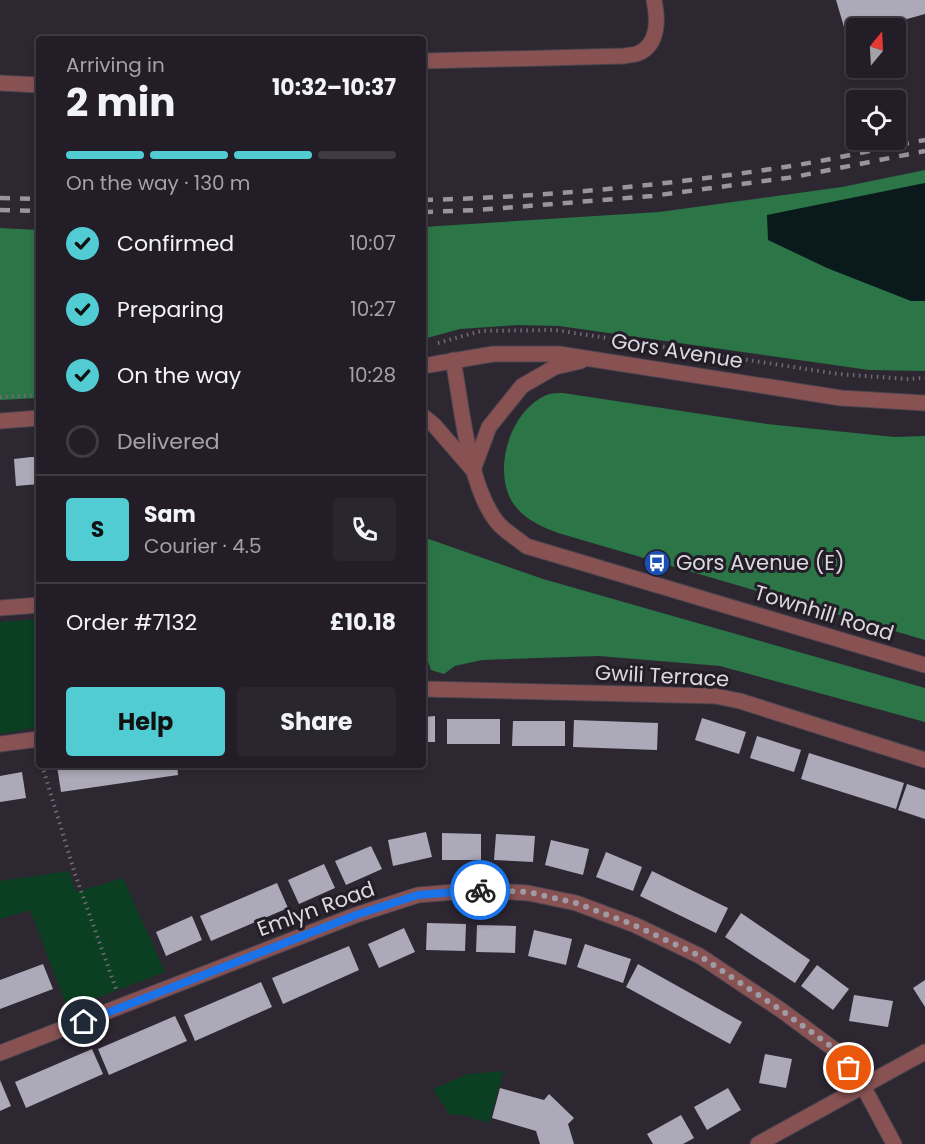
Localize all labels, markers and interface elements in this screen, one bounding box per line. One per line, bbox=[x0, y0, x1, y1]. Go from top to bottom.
north arrow bbox=[846, 18, 906, 78]
map controls bbox=[846, 18, 906, 150]
text: Arriving in bbox=[66, 51, 165, 79]
text: 10:32–10:37 bbox=[272, 72, 396, 103]
text: 2 min bbox=[66, 75, 176, 130]
button: locate bbox=[846, 90, 906, 150]
text: On the way · 130 m bbox=[66, 169, 250, 197]
icon: check bbox=[66, 227, 99, 260]
text: Confirmed bbox=[117, 228, 234, 259]
text: 10:07 bbox=[349, 229, 396, 257]
icon: check bbox=[66, 293, 99, 326]
text: Preparing bbox=[117, 294, 224, 325]
text: 10:27 bbox=[350, 295, 396, 323]
street label: Gors Avenue bbox=[609, 326, 745, 375]
icon: check bbox=[66, 359, 99, 392]
text: On the way bbox=[117, 360, 241, 391]
text: 10:28 bbox=[349, 361, 396, 389]
text: Delivered bbox=[117, 426, 220, 457]
button: phone bbox=[333, 498, 396, 561]
text: Sam bbox=[144, 499, 196, 530]
text: S bbox=[91, 514, 104, 545]
text: Courier · 4.5 bbox=[144, 532, 262, 560]
bus stop icon: Gors Avenue (E) bbox=[642, 548, 672, 578]
place label: Gors Avenue (E) bbox=[676, 548, 844, 577]
street label: Townhill Road bbox=[751, 578, 898, 648]
text: Order #7132 bbox=[66, 607, 197, 638]
text: £10.18 bbox=[330, 607, 396, 638]
street label: Gwili Terrace bbox=[594, 657, 730, 694]
button: Help bbox=[66, 687, 225, 756]
button: Share bbox=[237, 687, 396, 756]
courier bbox=[450, 860, 510, 920]
street label: Emlyn Road bbox=[253, 874, 379, 943]
icon: bike bbox=[464, 874, 497, 907]
pin bbox=[58, 996, 109, 1047]
icon: home bbox=[67, 1005, 100, 1038]
pin bbox=[823, 1042, 874, 1093]
icon: bag bbox=[832, 1051, 865, 1084]

